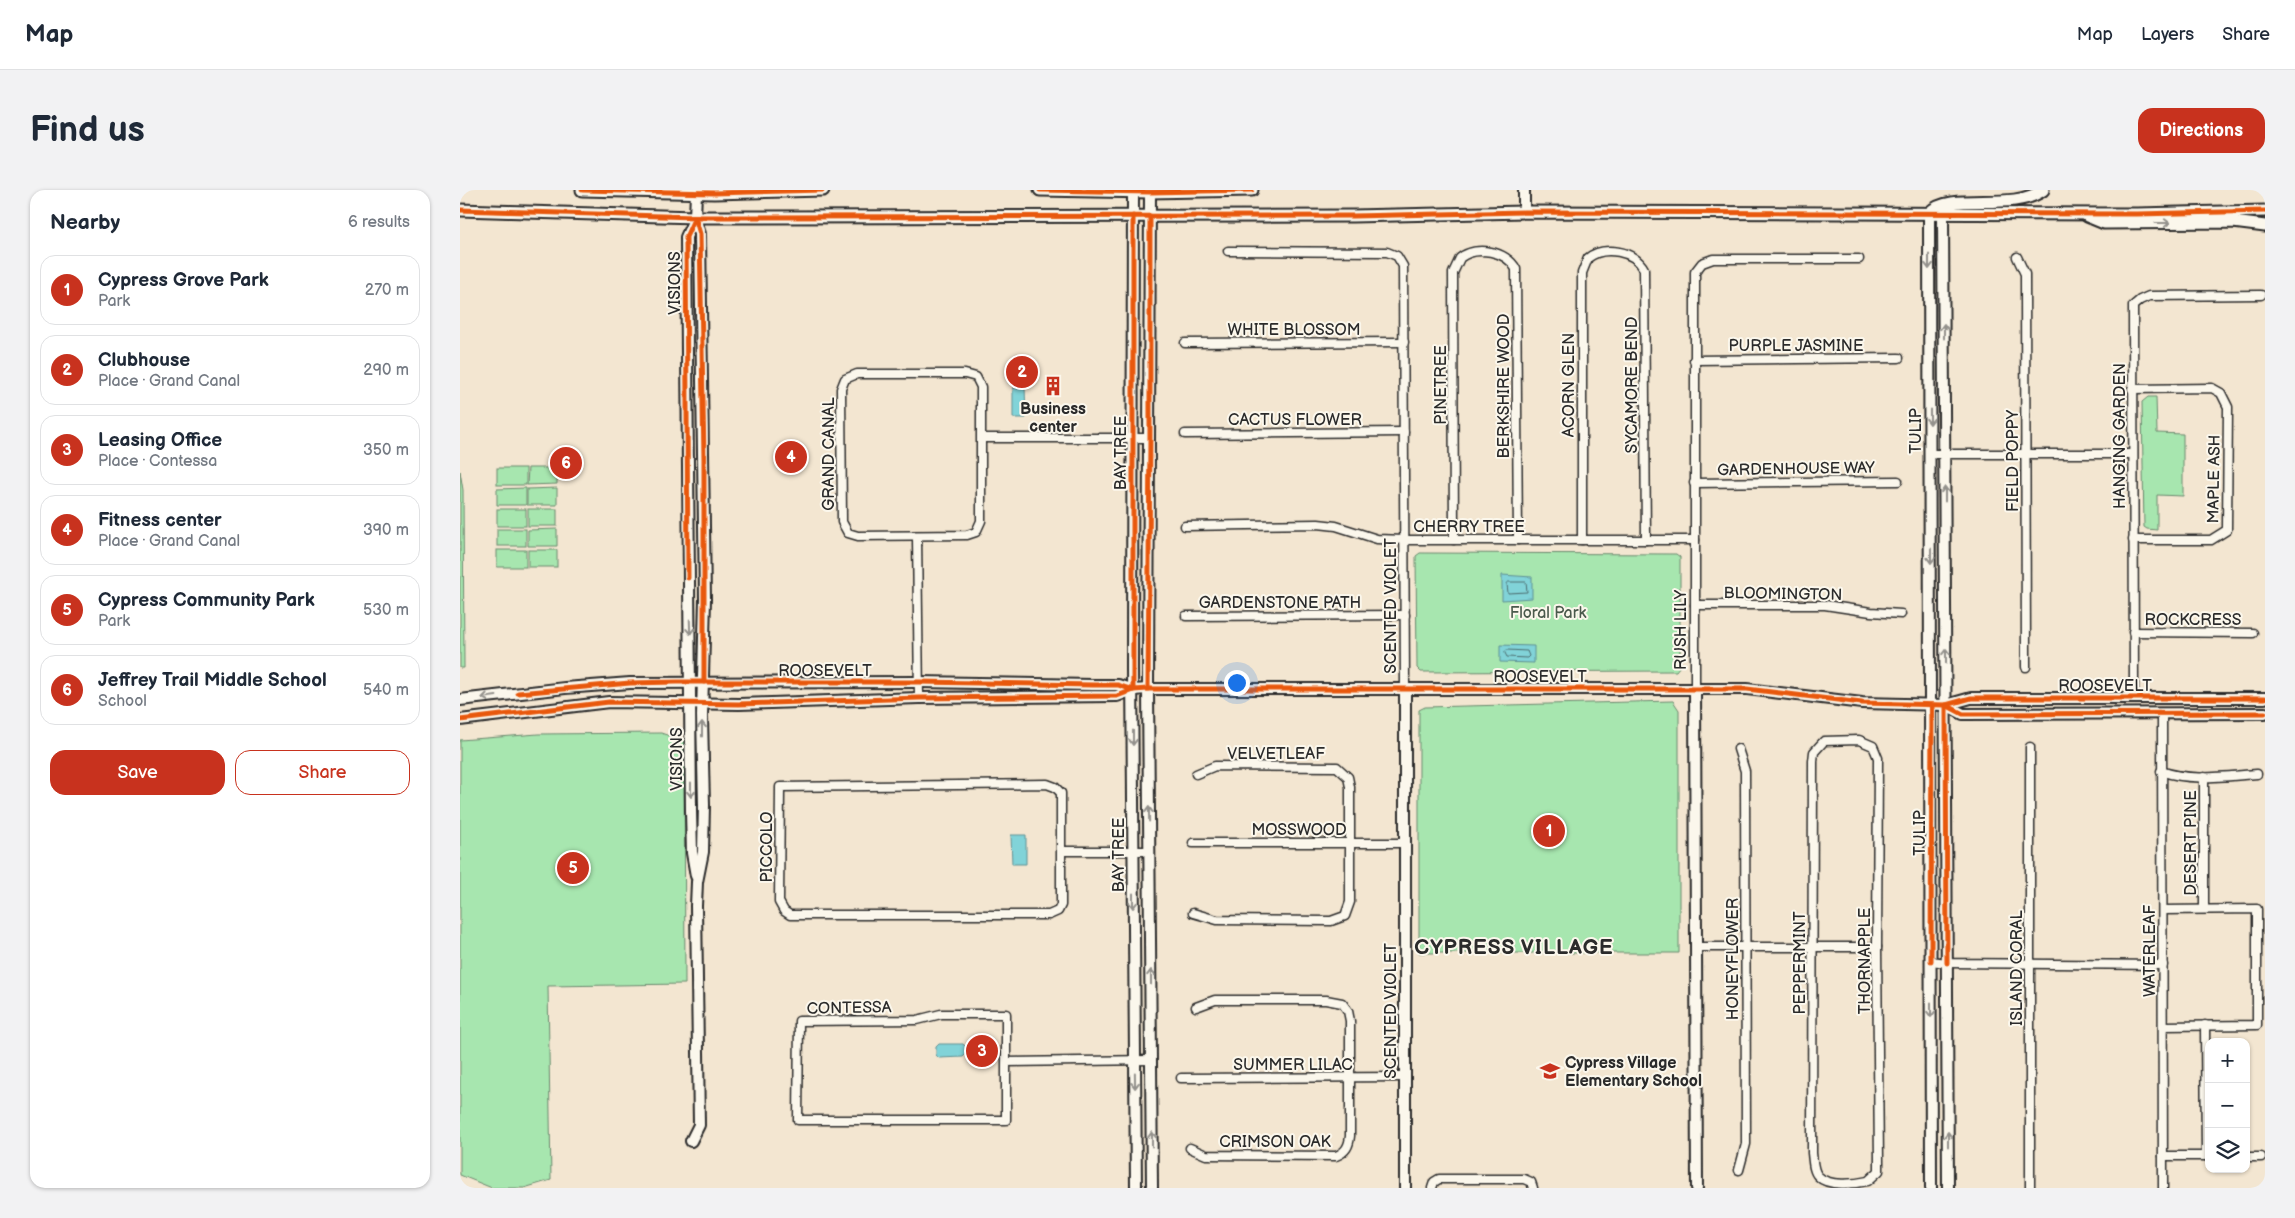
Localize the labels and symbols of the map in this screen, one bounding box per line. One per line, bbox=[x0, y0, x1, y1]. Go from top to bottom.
one-way arrow bbox=[2154, 218, 2170, 228]
street label: VISIONS bbox=[666, 251, 685, 315]
one-way arrow bbox=[1924, 254, 1934, 270]
street label: BERKSHIRE WOOD bbox=[1495, 314, 1514, 458]
street label: SYCAMORE BEND bbox=[1623, 317, 1642, 453]
street label: WHITE BLOSSOM bbox=[1228, 321, 1360, 340]
one-way arrow bbox=[1939, 324, 1949, 340]
street label: ACORN GLEN bbox=[1560, 333, 1579, 437]
street label: PURPLE JASMINE bbox=[1729, 337, 1863, 356]
street label: PINETREE bbox=[1432, 345, 1451, 425]
pin: 2 bbox=[1006, 353, 1038, 391]
street label: HANGING GARDEN bbox=[2111, 363, 2130, 509]
building icon: Business center bbox=[1042, 375, 1064, 397]
street label: GRAND CANAL bbox=[820, 397, 839, 511]
place label: Business center bbox=[1020, 400, 1086, 437]
street label: TULIP bbox=[1907, 408, 1926, 454]
one-way arrow bbox=[1925, 408, 1935, 425]
street label: FIELD POPPY bbox=[2004, 409, 2023, 512]
street label: CACTUS FLOWER bbox=[1228, 411, 1362, 430]
street label: BAY TREE bbox=[1112, 416, 1131, 490]
street label: MAPLE ASH bbox=[2204, 434, 2225, 524]
pin: 4 bbox=[775, 438, 807, 476]
pin: 6 bbox=[550, 444, 582, 482]
street label: GARDENHOUSE WAY bbox=[1717, 459, 1876, 480]
one-way arrow bbox=[1940, 486, 1950, 502]
street label: CHERRY TREE bbox=[1413, 518, 1525, 537]
street label: SCENTED VIOLET bbox=[1382, 538, 1401, 674]
one-way arrow bbox=[1926, 547, 1936, 563]
street label: BLOOMINGTON bbox=[1723, 584, 1843, 605]
street label: RUSH LILY bbox=[1672, 589, 1691, 670]
street label: GARDENSTONE PATH bbox=[1199, 594, 1361, 613]
park label: Floral Park bbox=[1510, 604, 1586, 623]
street label: ROCKCRESS bbox=[2145, 611, 2241, 630]
one-way arrow bbox=[685, 619, 694, 635]
one-way arrow bbox=[1941, 649, 1951, 665]
street label: ROOSEVELT bbox=[778, 662, 872, 681]
street label: ROOSEVELT bbox=[1493, 668, 1587, 687]
your location bbox=[1224, 670, 1250, 696]
street label: ROOSEVELT bbox=[2058, 677, 2152, 696]
one-way arrow bbox=[481, 692, 497, 702]
one-way arrow bbox=[697, 721, 707, 738]
street label: VISIONS bbox=[668, 727, 687, 791]
one-way arrow bbox=[1128, 730, 1138, 746]
street label: VELVETLEAF bbox=[1227, 745, 1325, 764]
one-way arrow bbox=[686, 781, 696, 797]
street label: DESERT PINE bbox=[2182, 790, 2201, 896]
one-way arrow bbox=[1145, 807, 1154, 823]
street label: TULIP bbox=[1911, 810, 1930, 856]
street label: PICCOLO bbox=[758, 812, 777, 882]
pin: 1 bbox=[1533, 812, 1565, 850]
street label: BAY TREE bbox=[1110, 818, 1129, 892]
street label: MOSSWOOD bbox=[1251, 821, 1347, 840]
pin: 5 bbox=[557, 849, 589, 887]
one-way arrow bbox=[1128, 892, 1138, 909]
street label: HONEYFLOWER bbox=[1724, 898, 1743, 1020]
street label: WATERLEAF bbox=[2141, 904, 2160, 997]
street label: THORNAPPLE bbox=[1856, 908, 1875, 1014]
street label: ISLAND CORAL bbox=[2008, 909, 2027, 1026]
street label: PEPPERMINT bbox=[1791, 911, 1810, 1015]
district label: CYPRESS VILLAGE bbox=[1414, 935, 1614, 960]
street label: SCENTED VIOLET bbox=[1382, 943, 1401, 1079]
one-way arrow bbox=[1146, 969, 1156, 986]
street label: CONTESSA bbox=[806, 998, 892, 1019]
one-way arrow bbox=[1926, 1001, 1936, 1017]
pin: 3 bbox=[966, 1032, 998, 1070]
place label: Cypress Village Elementary School bbox=[1565, 1054, 1702, 1091]
street label: SUMMER LILAC bbox=[1233, 1056, 1353, 1075]
school or university icon: Cypress Village Elementary School bbox=[1539, 1060, 1561, 1082]
one-way arrow bbox=[1130, 1072, 1140, 1089]
one-way arrow bbox=[1147, 1132, 1157, 1148]
one-way arrow bbox=[1943, 1132, 1953, 1148]
street label: CRIMSON OAK bbox=[1219, 1133, 1331, 1152]

